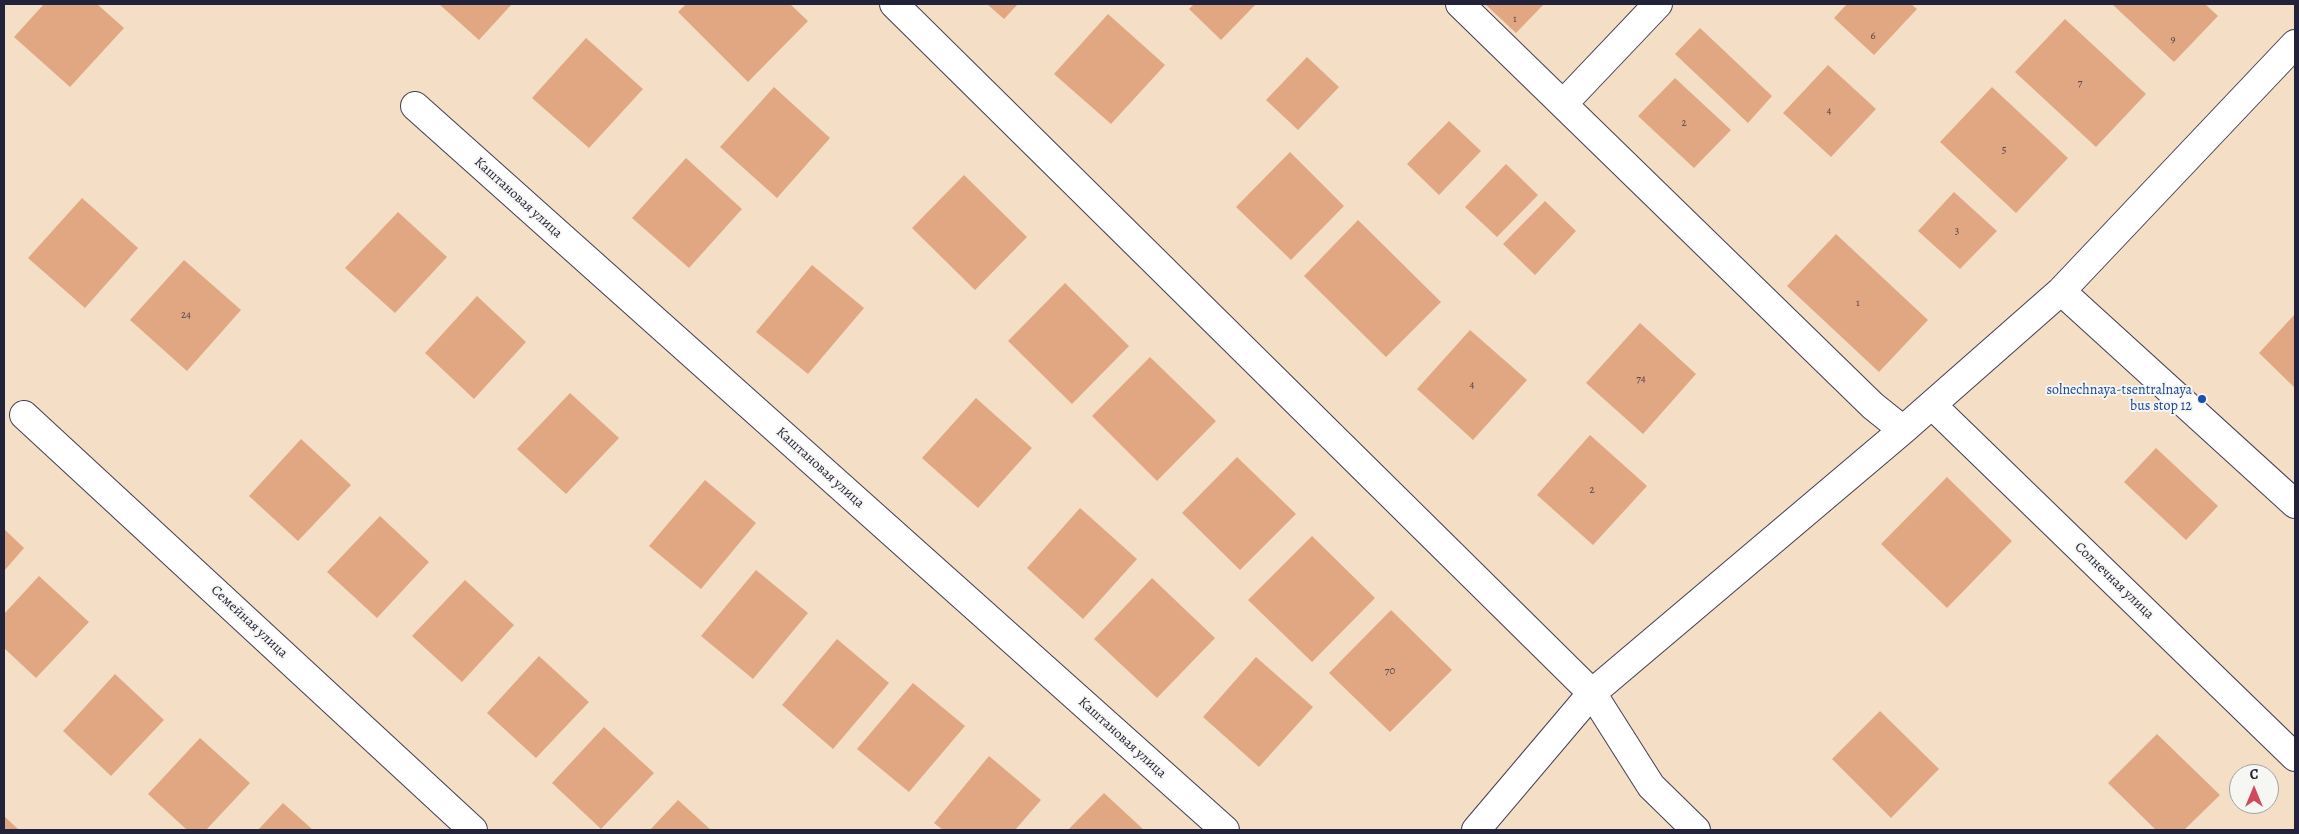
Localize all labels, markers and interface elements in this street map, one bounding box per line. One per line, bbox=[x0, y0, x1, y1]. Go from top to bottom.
house number: 1 bbox=[1513, 12, 1517, 26]
house number: 6 bbox=[1870, 29, 1876, 43]
house number: 9 bbox=[2170, 32, 2176, 46]
house number: 7 bbox=[2078, 76, 2082, 90]
house number: 4 bbox=[1827, 104, 1831, 118]
house number: 2 bbox=[1681, 116, 1687, 130]
house number: 5 bbox=[2002, 143, 2006, 157]
street label: Каштановая улица bbox=[470, 154, 566, 242]
house number: 3 bbox=[1955, 224, 1959, 238]
house number: 1 bbox=[1856, 296, 1860, 310]
house number: 24 bbox=[181, 308, 191, 322]
house number: 74 bbox=[1636, 372, 1646, 386]
house number: 4 bbox=[1470, 378, 1474, 392]
place label: solnechnaya-tsentralnaya bus stop 12 bbox=[2046, 383, 2192, 416]
marker: solnechnaya-tsentralnaya bus stop 12 bbox=[2196, 393, 2208, 405]
street label: Каштановая улица bbox=[772, 424, 868, 512]
house number: 2 bbox=[1589, 483, 1595, 497]
street label: Солнечная улица bbox=[2071, 539, 2157, 623]
street label: Семейная улица bbox=[207, 582, 291, 662]
house number: 70 bbox=[1385, 664, 1395, 678]
street label: Каштановая улица bbox=[1074, 694, 1170, 782]
north arrow bbox=[2229, 764, 2279, 814]
text: С bbox=[2250, 765, 2258, 784]

